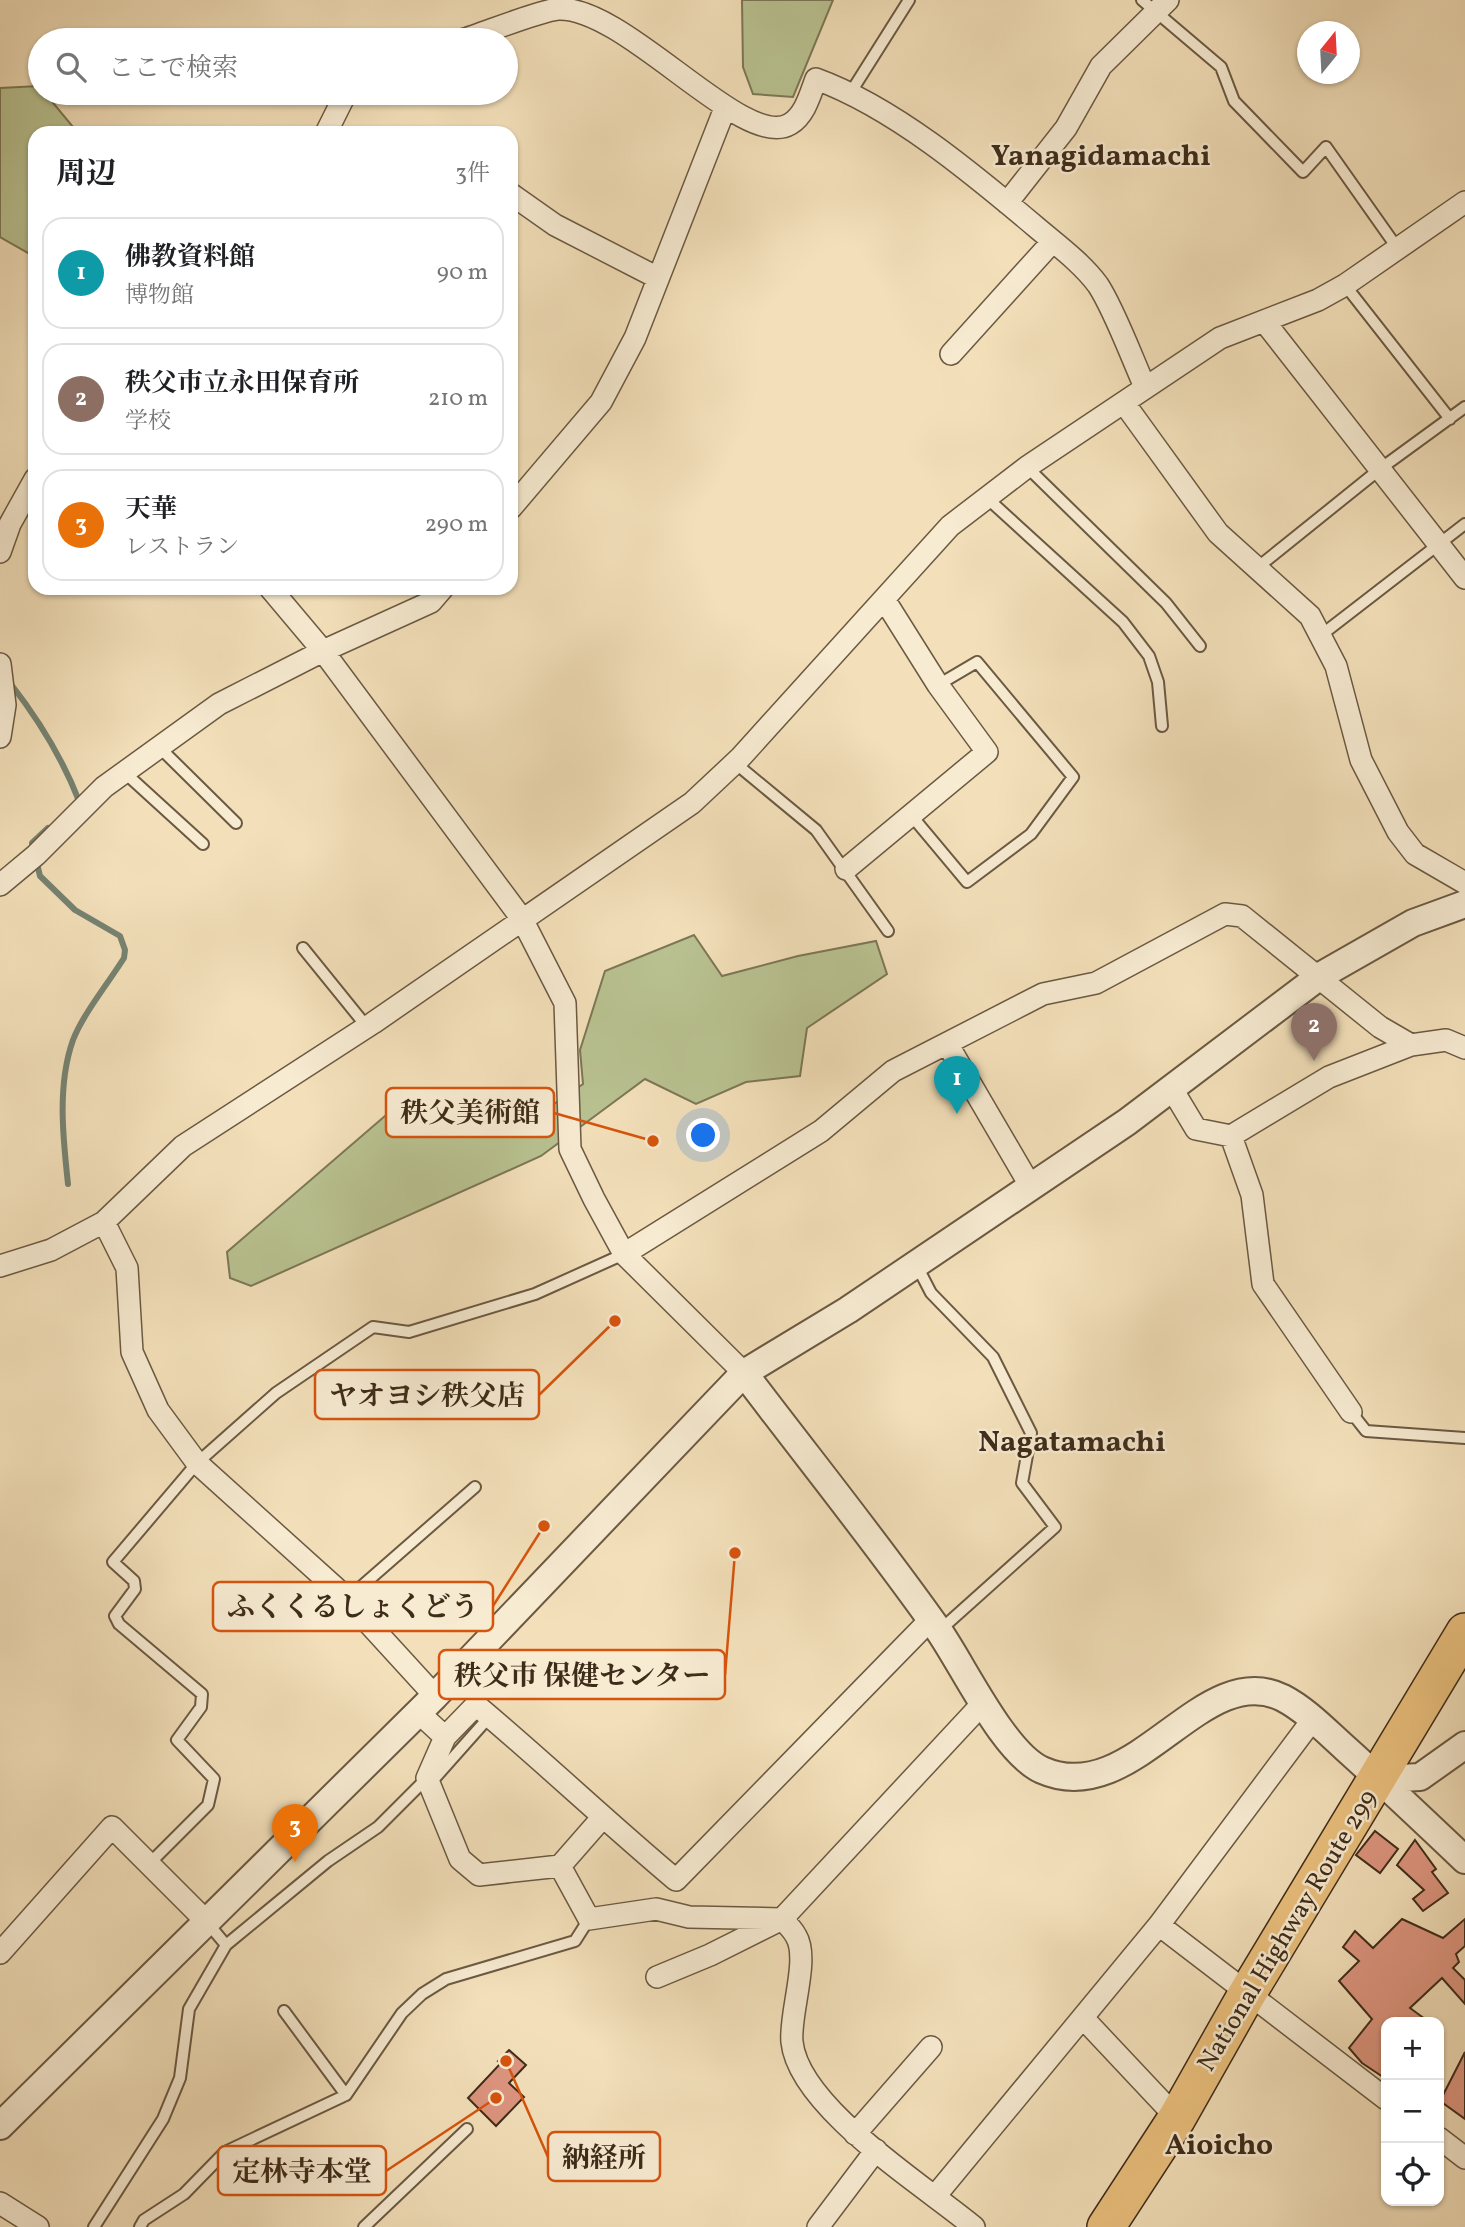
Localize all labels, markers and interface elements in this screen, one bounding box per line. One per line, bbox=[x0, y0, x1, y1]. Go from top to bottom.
north arrow bbox=[1297, 21, 1360, 84]
search box bbox=[28, 28, 518, 105]
icon: search bbox=[52, 48, 90, 86]
text: ここで検索 bbox=[108, 51, 238, 87]
district label: Yanagidamachi bbox=[991, 136, 1211, 178]
text: 周辺 bbox=[56, 154, 116, 196]
text: 3件 bbox=[455, 158, 490, 190]
text: 佛教資料館 bbox=[125, 240, 255, 276]
text: 1 bbox=[76, 257, 86, 289]
text: 90 m bbox=[437, 257, 488, 289]
text: 博物館 bbox=[125, 280, 194, 312]
text: 秩父市立永田保育所 bbox=[125, 366, 359, 402]
text: 2 bbox=[75, 383, 87, 415]
text: 210 m bbox=[428, 383, 488, 415]
text: 学校 bbox=[125, 406, 171, 438]
text: 天華 bbox=[125, 492, 177, 528]
text: 3 bbox=[75, 509, 87, 541]
text: 290 m bbox=[425, 509, 488, 541]
text: レストラン bbox=[125, 532, 239, 564]
pin: 2 bbox=[1291, 1003, 1337, 1061]
pin: 1 bbox=[934, 1056, 980, 1114]
callout: 秩父美術館 bbox=[386, 1088, 554, 1137]
text: 秩父美術館 bbox=[400, 1095, 540, 1134]
your location bbox=[686, 1118, 720, 1152]
callout: ヤオヨシ秩父店 bbox=[315, 1370, 539, 1419]
text: ヤオヨシ秩父店 bbox=[329, 1378, 525, 1417]
district label: Nagatamachi bbox=[978, 1422, 1166, 1464]
callout: ふくくるしょくどう bbox=[213, 1582, 493, 1631]
text: ふくくるしょくどう bbox=[227, 1589, 479, 1628]
callout: 秩父市 保健センター bbox=[439, 1650, 725, 1699]
text: 秩父市 保健センター bbox=[454, 1658, 710, 1697]
street label: National Highway Route 299 bbox=[1189, 1783, 1387, 2079]
pin: 3 bbox=[272, 1804, 318, 1862]
map controls bbox=[1381, 2017, 1444, 2206]
button: + bbox=[1381, 2017, 1444, 2080]
button: − bbox=[1381, 2080, 1444, 2143]
district label: Aioicho bbox=[1165, 2125, 1273, 2167]
callout: 納経所 bbox=[548, 2132, 660, 2181]
text: 納経所 bbox=[562, 2140, 646, 2179]
button: locate bbox=[1381, 2143, 1444, 2206]
callout: 定林寺本堂 bbox=[218, 2146, 386, 2195]
text: 定林寺本堂 bbox=[232, 2154, 372, 2193]

